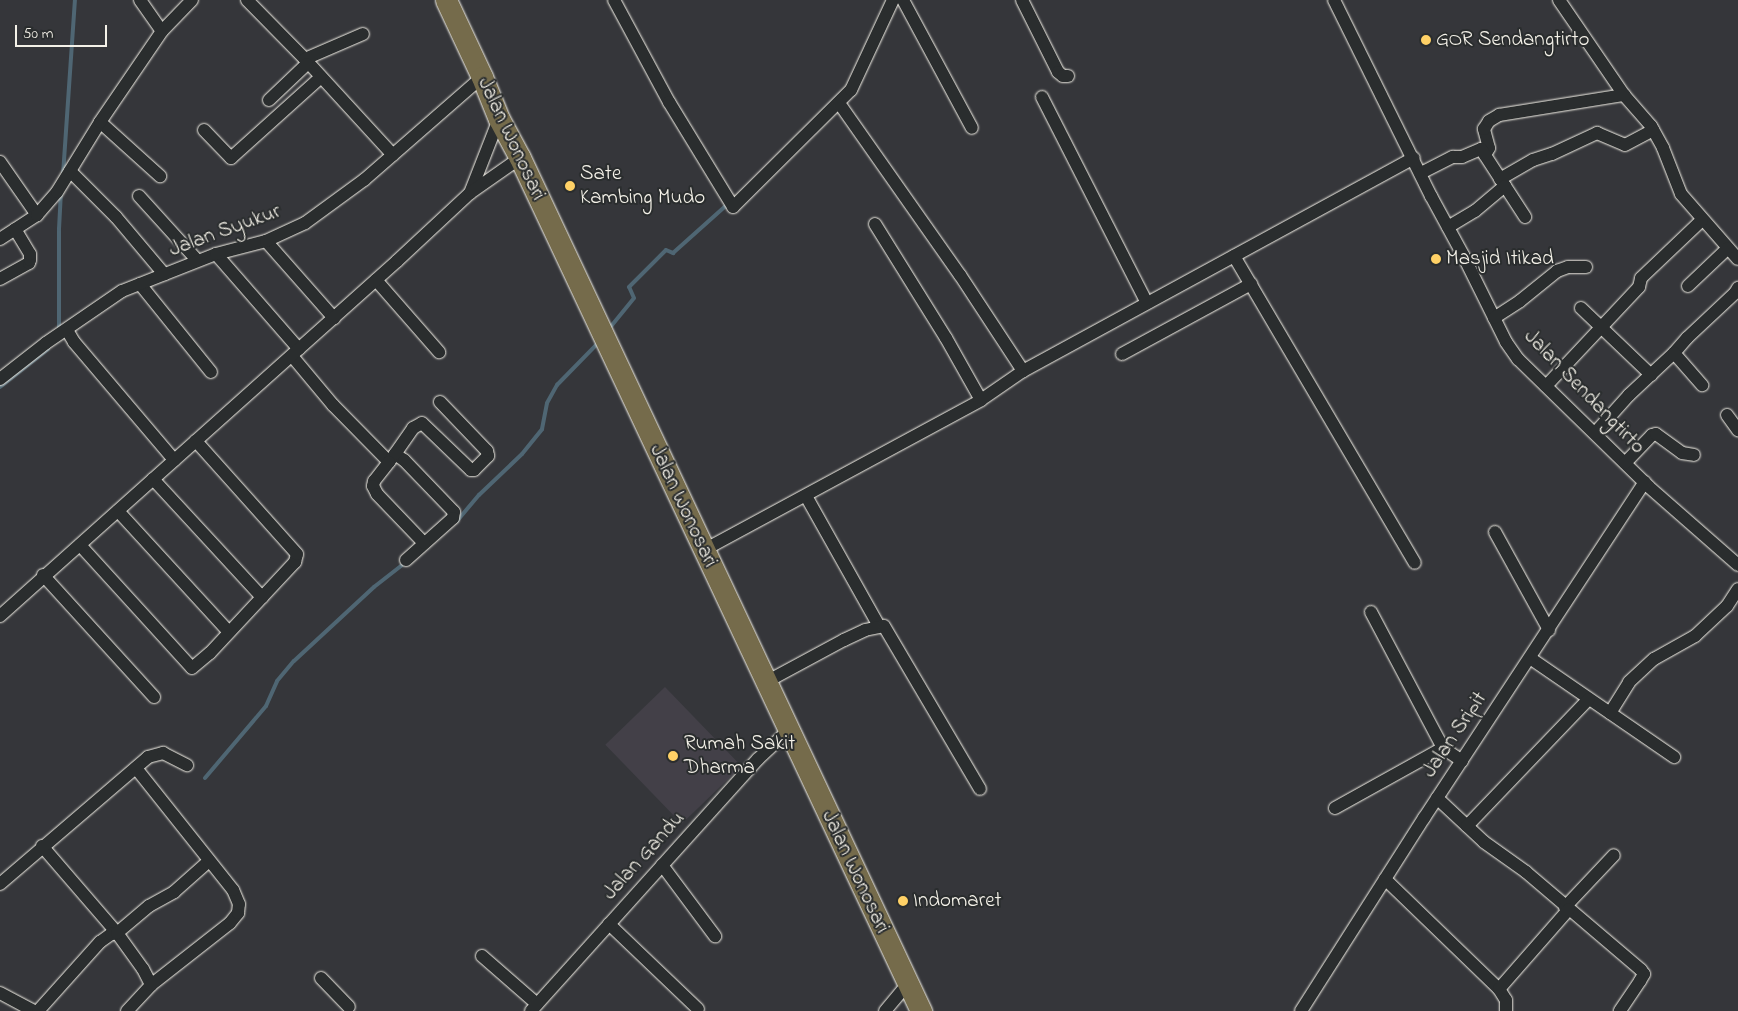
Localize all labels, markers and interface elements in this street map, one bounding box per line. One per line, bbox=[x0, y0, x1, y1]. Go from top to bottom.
scale bar bbox=[18, 15, 110, 47]
text: 50 m bbox=[23, 23, 53, 45]
place label: GOR Sendangtirto bbox=[1436, 27, 1589, 53]
marker: GOR Sendangtirto bbox=[1420, 34, 1432, 46]
street label: Jalan Wonosari bbox=[472, 73, 550, 205]
place label: Sate Kambing Mudo bbox=[580, 161, 705, 211]
marker: Sate Kambing Mudo bbox=[564, 180, 576, 192]
street label: Jalan Syukur bbox=[166, 199, 284, 263]
place label: Masjid Itikad bbox=[1446, 246, 1554, 272]
marker: Masjid Itikad bbox=[1430, 253, 1442, 265]
street label: Jalan Sendangtirto bbox=[1518, 324, 1650, 460]
street label: Jalan Wonosari bbox=[644, 440, 722, 572]
street label: Jalan Sripit bbox=[1417, 687, 1493, 783]
place label: Rumah Sakit Dharma bbox=[684, 731, 795, 781]
marker: Rumah Sakit Dharma bbox=[666, 749, 680, 763]
street label: Jalan Gandu bbox=[598, 806, 690, 906]
street label: Jalan Wonosari bbox=[816, 806, 894, 938]
place label: Indomaret bbox=[913, 888, 1002, 914]
marker: Indomaret bbox=[897, 895, 909, 907]

